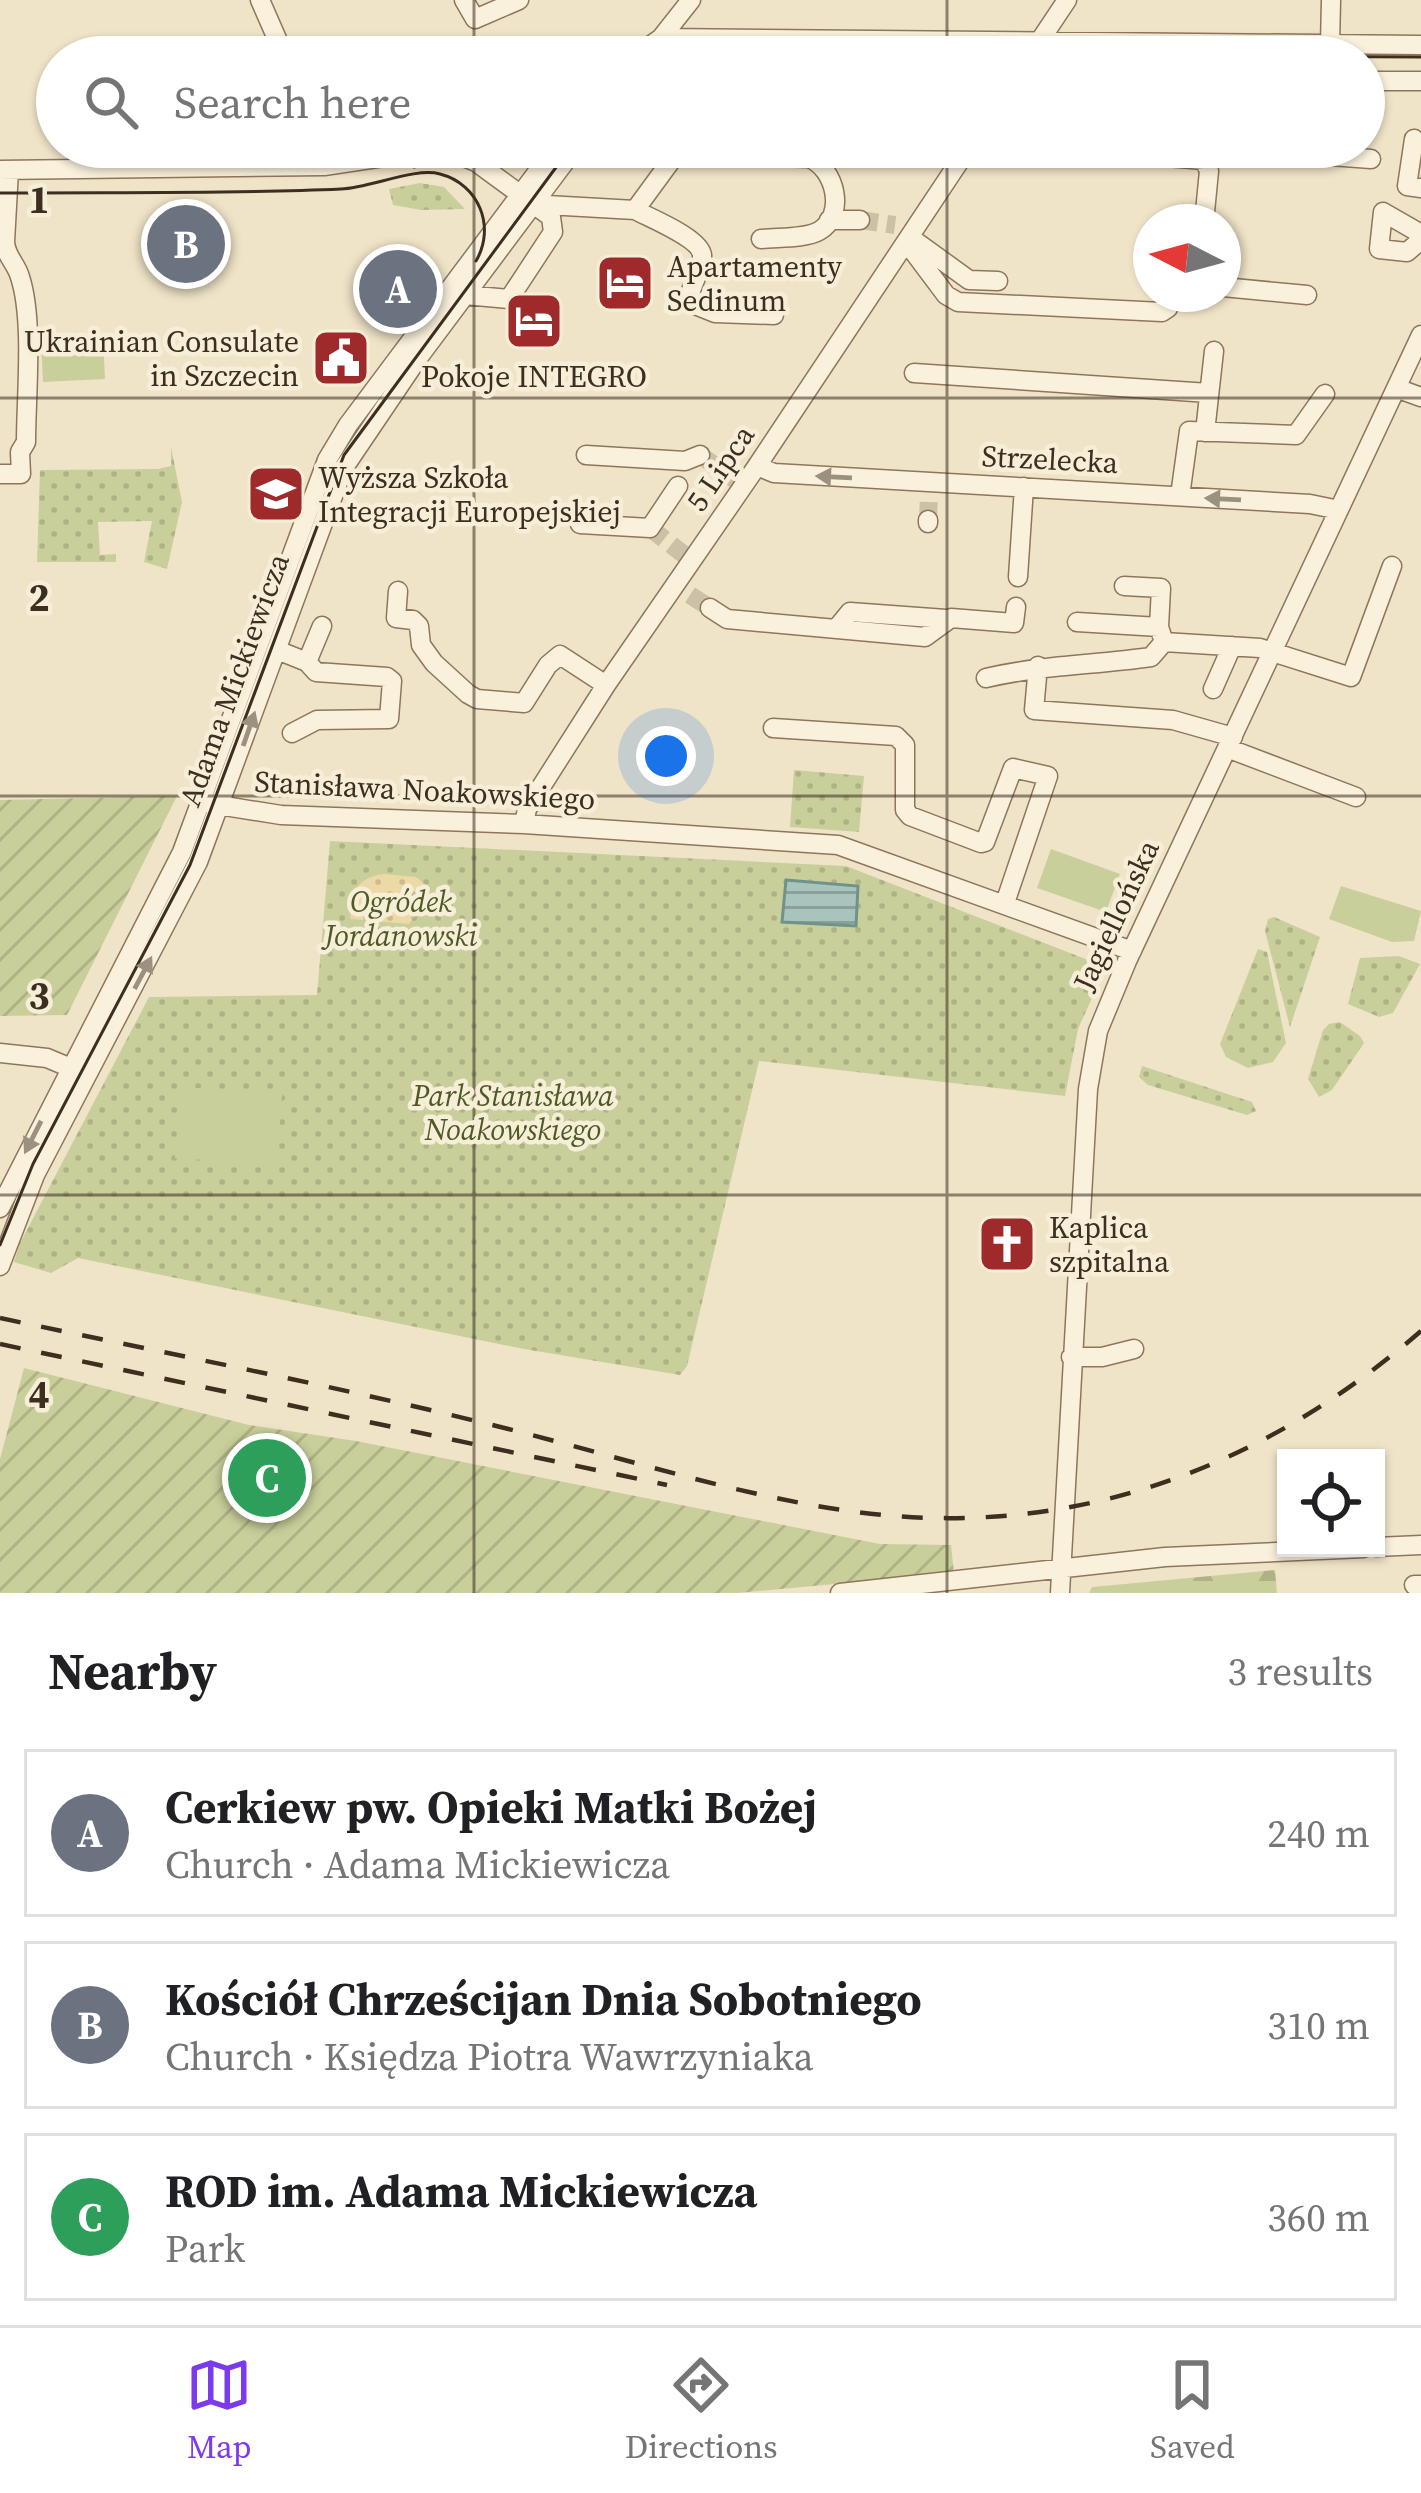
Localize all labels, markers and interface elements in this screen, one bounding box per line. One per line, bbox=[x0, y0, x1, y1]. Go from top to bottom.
search box bbox=[36, 36, 1385, 168]
icon: search bbox=[78, 69, 144, 135]
text: Search here bbox=[174, 71, 411, 133]
text: 1 bbox=[28, 173, 50, 226]
pin: B bbox=[147, 199, 225, 289]
north arrow bbox=[1133, 204, 1241, 312]
pin: A bbox=[359, 244, 437, 334]
place label: Apartamenty Sedinum bbox=[667, 246, 843, 321]
hotel icon: Apartamenty Sedinum bbox=[594, 252, 656, 314]
hotel icon: Pokoje INTEGRO bbox=[503, 290, 565, 352]
place label: Ukrainian Consulate in Szczecin bbox=[24, 321, 299, 396]
public building icon: Ukrainian Consulate in Szczecin bbox=[310, 327, 372, 389]
place label: Pokoje INTEGRO bbox=[421, 356, 647, 397]
street label: 5 Lipca bbox=[676, 416, 764, 519]
street label: Strzelecka bbox=[981, 435, 1120, 483]
place label: Wyższa Szkoła Integracji Europejskiej bbox=[318, 457, 621, 532]
school or university icon: Wyższa Szkoła Integracji Europejskiej bbox=[245, 463, 307, 525]
one-way arrow bbox=[815, 467, 852, 486]
one-way arrow bbox=[1203, 489, 1241, 508]
street label: Adama Mickiewicza bbox=[169, 547, 299, 812]
text: 2 bbox=[28, 571, 50, 624]
one-way arrow bbox=[241, 711, 259, 747]
your location bbox=[636, 726, 696, 786]
street label: Stanisława Noakowskiego bbox=[254, 761, 596, 819]
street label: Jagiellońska bbox=[1063, 832, 1169, 998]
park label: Ogródek Jordanowski bbox=[320, 881, 478, 956]
one-way arrow bbox=[132, 956, 152, 991]
text: 3 bbox=[28, 969, 50, 1022]
park label: Park Stanisława Noakowskiego bbox=[411, 1075, 614, 1150]
one-way arrow bbox=[24, 1119, 44, 1154]
place label: Kaplica szpitalna bbox=[1049, 1207, 1170, 1282]
church icon: Kaplica szpitalna bbox=[976, 1213, 1038, 1275]
text: 4 bbox=[28, 1368, 50, 1421]
pin: C bbox=[228, 1433, 306, 1523]
map controls bbox=[1277, 1449, 1385, 1557]
button: locate bbox=[1277, 1449, 1385, 1557]
text: Nearby bbox=[48, 1636, 217, 1706]
text: 3 results bbox=[1228, 1645, 1373, 1698]
text: Cerkiew pw. Opieki Matki Bożej bbox=[165, 1776, 817, 1838]
text: A bbox=[77, 1807, 103, 1860]
text: 240 m bbox=[1267, 1807, 1370, 1860]
text: Church · Adama Mickiewicza bbox=[165, 1838, 670, 1891]
text: Kościół Chrześcijan Dnia Sobotniego bbox=[165, 1968, 922, 2030]
text: B bbox=[77, 1999, 103, 2052]
text: 310 m bbox=[1267, 1999, 1370, 2052]
text: Church · Księdza Piotra Wawrzyniaka bbox=[165, 2030, 814, 2083]
text: ROD im. Adama Mickiewicza bbox=[165, 2160, 757, 2222]
text: C bbox=[78, 2191, 102, 2244]
text: 360 m bbox=[1267, 2191, 1370, 2244]
text: Park bbox=[165, 2222, 245, 2275]
tab: Map bbox=[186, 2352, 252, 2469]
tab: Directions bbox=[625, 2352, 778, 2469]
tab: Saved bbox=[1150, 2352, 1235, 2469]

